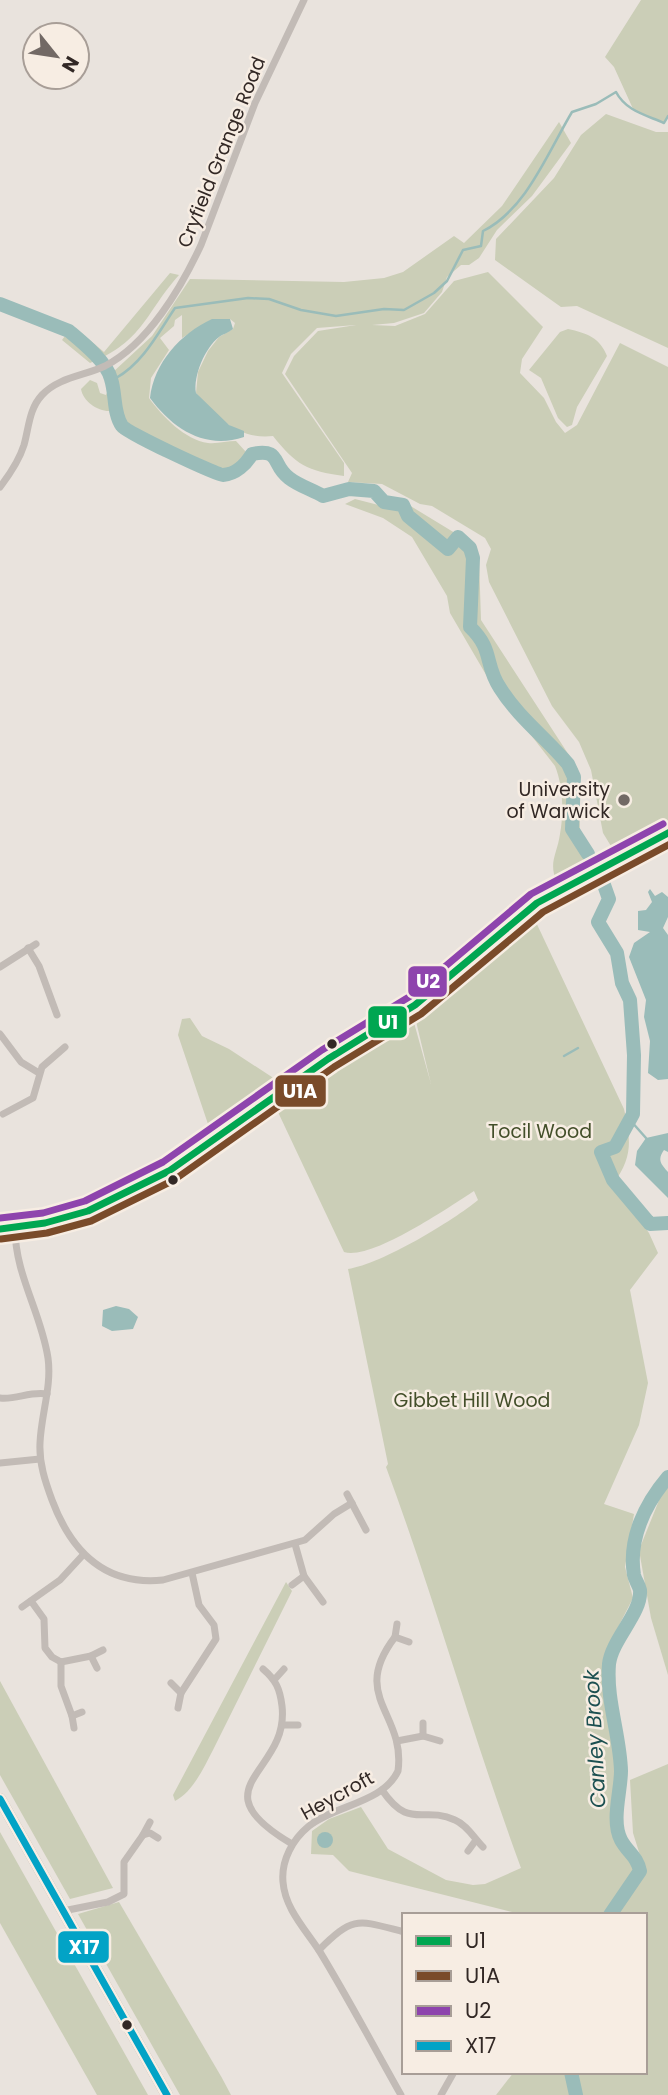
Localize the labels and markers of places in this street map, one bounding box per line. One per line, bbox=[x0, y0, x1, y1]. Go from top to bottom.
place label: University of Warwick bbox=[506, 776, 610, 825]
marker: University of Warwick bbox=[616, 792, 632, 808]
unlabelled marker bbox=[325, 1037, 339, 1051]
unlabelled marker bbox=[166, 1173, 180, 1187]
unlabelled marker bbox=[120, 2018, 134, 2032]

